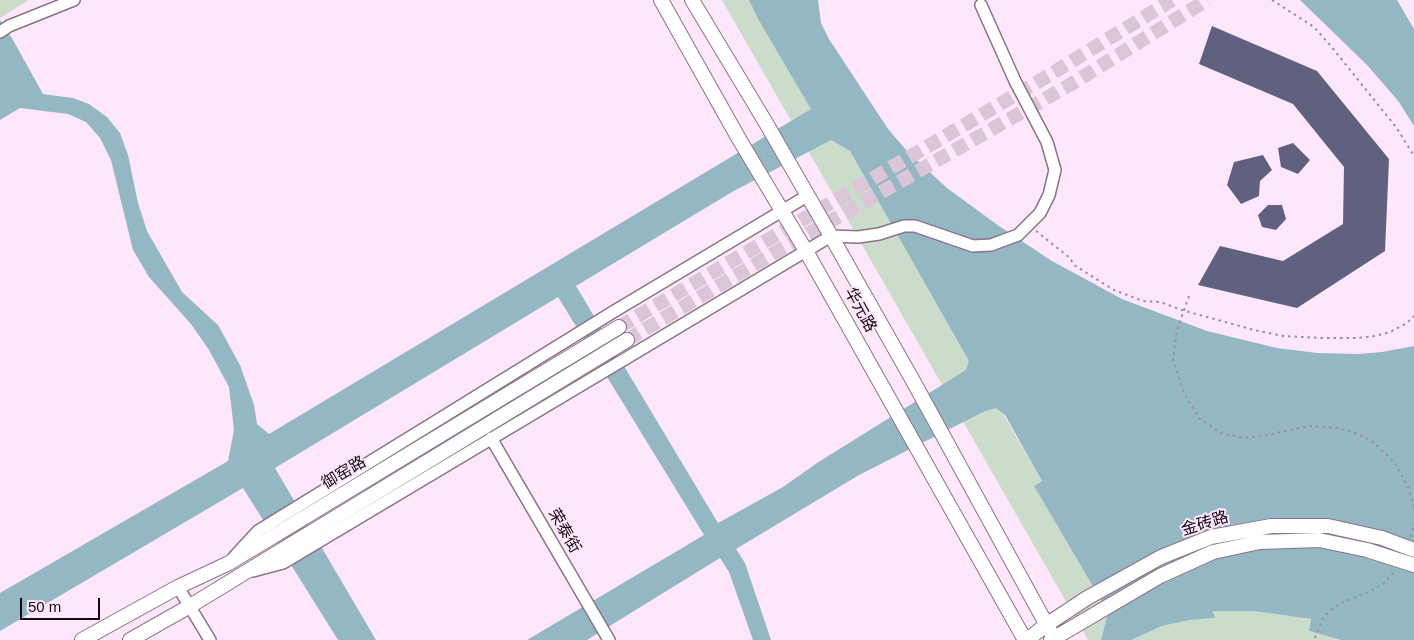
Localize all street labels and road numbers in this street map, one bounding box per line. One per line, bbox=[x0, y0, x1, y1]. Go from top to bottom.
street label: 华元路 bbox=[840, 284, 880, 336]
street label: 御窑路 bbox=[318, 452, 370, 494]
street label: 荣泰街 bbox=[544, 505, 584, 557]
street label: 金砖路 bbox=[1179, 508, 1231, 540]

